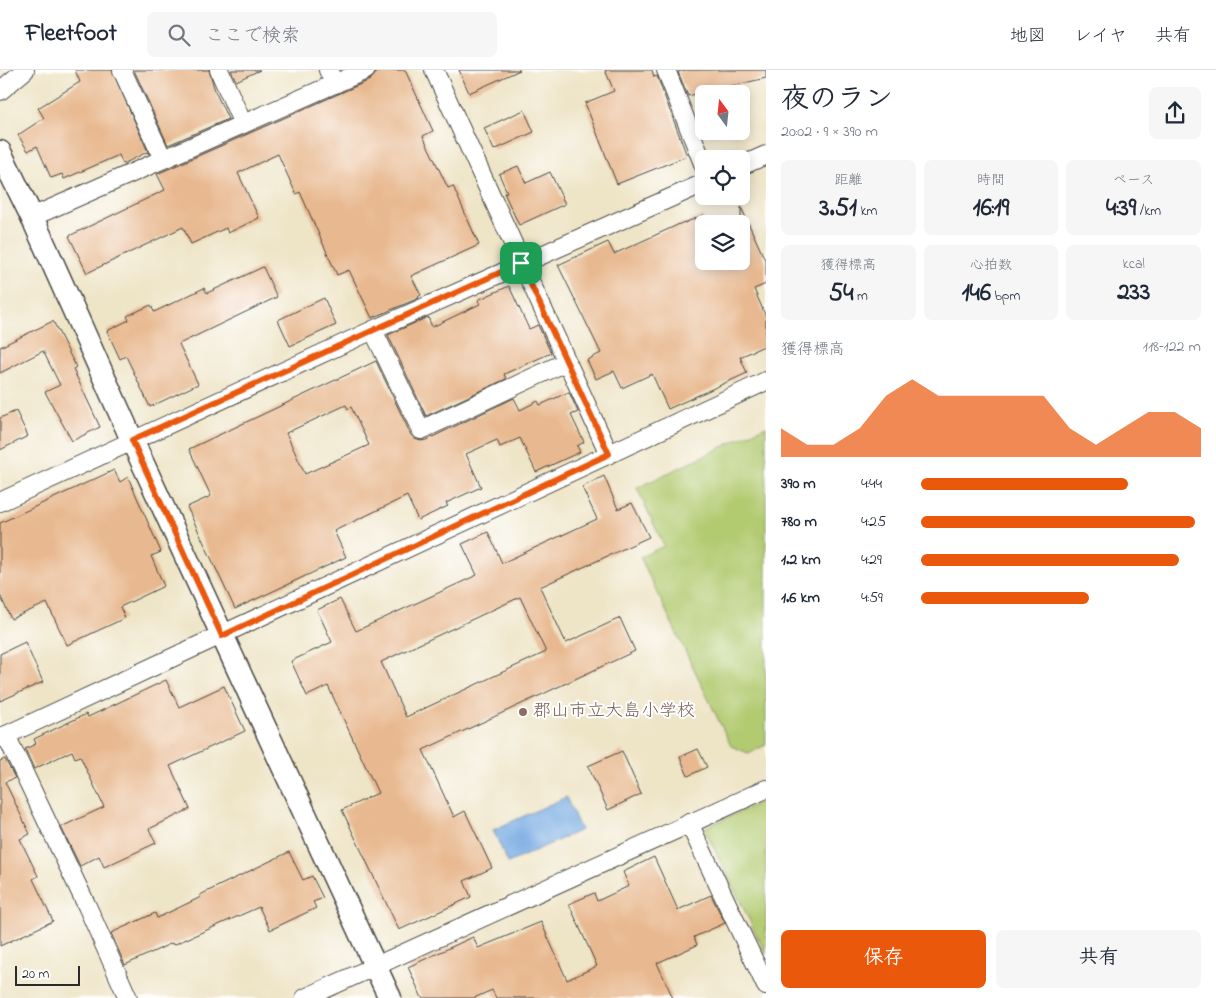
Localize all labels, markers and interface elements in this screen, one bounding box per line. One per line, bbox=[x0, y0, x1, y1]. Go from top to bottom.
search box bbox=[147, 12, 497, 57]
text: Fleetfoot bbox=[25, 17, 117, 52]
icon: search bbox=[165, 21, 193, 49]
text: ここで検索 bbox=[205, 23, 300, 50]
text: 地図 bbox=[1010, 24, 1046, 50]
text: レイヤ bbox=[1074, 24, 1127, 50]
text: 共有 bbox=[1155, 24, 1191, 50]
text: 夜のラン bbox=[781, 80, 893, 121]
north arrow bbox=[695, 85, 750, 140]
map controls bbox=[695, 85, 750, 270]
button: share bbox=[1149, 87, 1201, 139]
text: 20:02 · 9 × 390 m bbox=[781, 120, 878, 144]
button: locate bbox=[695, 150, 750, 205]
text: 距離 bbox=[834, 170, 862, 191]
text: 時間 bbox=[977, 170, 1005, 191]
text: ペース bbox=[1113, 170, 1154, 191]
text: 3.51 bbox=[819, 191, 857, 227]
text: 16:19 bbox=[973, 191, 1009, 227]
text: 4:39 bbox=[1106, 191, 1136, 227]
text: km bbox=[857, 201, 877, 222]
text: /km bbox=[1136, 201, 1161, 222]
button: layers bbox=[695, 215, 750, 270]
pin bbox=[500, 242, 542, 284]
icon: arrive bbox=[507, 249, 535, 277]
text: kcal bbox=[1123, 254, 1145, 275]
text: 獲得標高 bbox=[820, 255, 876, 276]
text: 心拍数 bbox=[970, 255, 1012, 276]
text: 233 bbox=[1117, 275, 1150, 311]
text: 54 bbox=[829, 276, 853, 312]
text: 146 bbox=[962, 276, 991, 312]
text: m bbox=[853, 286, 868, 307]
text: bpm bbox=[991, 286, 1020, 307]
text: 118–122 m bbox=[1143, 335, 1201, 359]
text: 獲得標高 bbox=[781, 338, 845, 362]
text: 390 m bbox=[781, 472, 816, 496]
text: 4:44 bbox=[861, 472, 882, 496]
text: 780 m bbox=[781, 510, 817, 534]
text: 4:25 bbox=[861, 510, 886, 534]
text: 1.2 km bbox=[781, 548, 821, 572]
text: 4:29 bbox=[861, 548, 882, 572]
text: 1.6 km bbox=[781, 586, 820, 610]
text: 4:59 bbox=[861, 586, 883, 610]
place label: 郡山市立大島小学校 bbox=[533, 699, 695, 725]
marker: 郡山市立大島小学校 bbox=[517, 706, 529, 718]
button: 保存 bbox=[781, 930, 986, 988]
button: 共有 bbox=[996, 930, 1201, 988]
scale bar bbox=[15, 963, 80, 986]
text: 20 m bbox=[22, 964, 49, 985]

